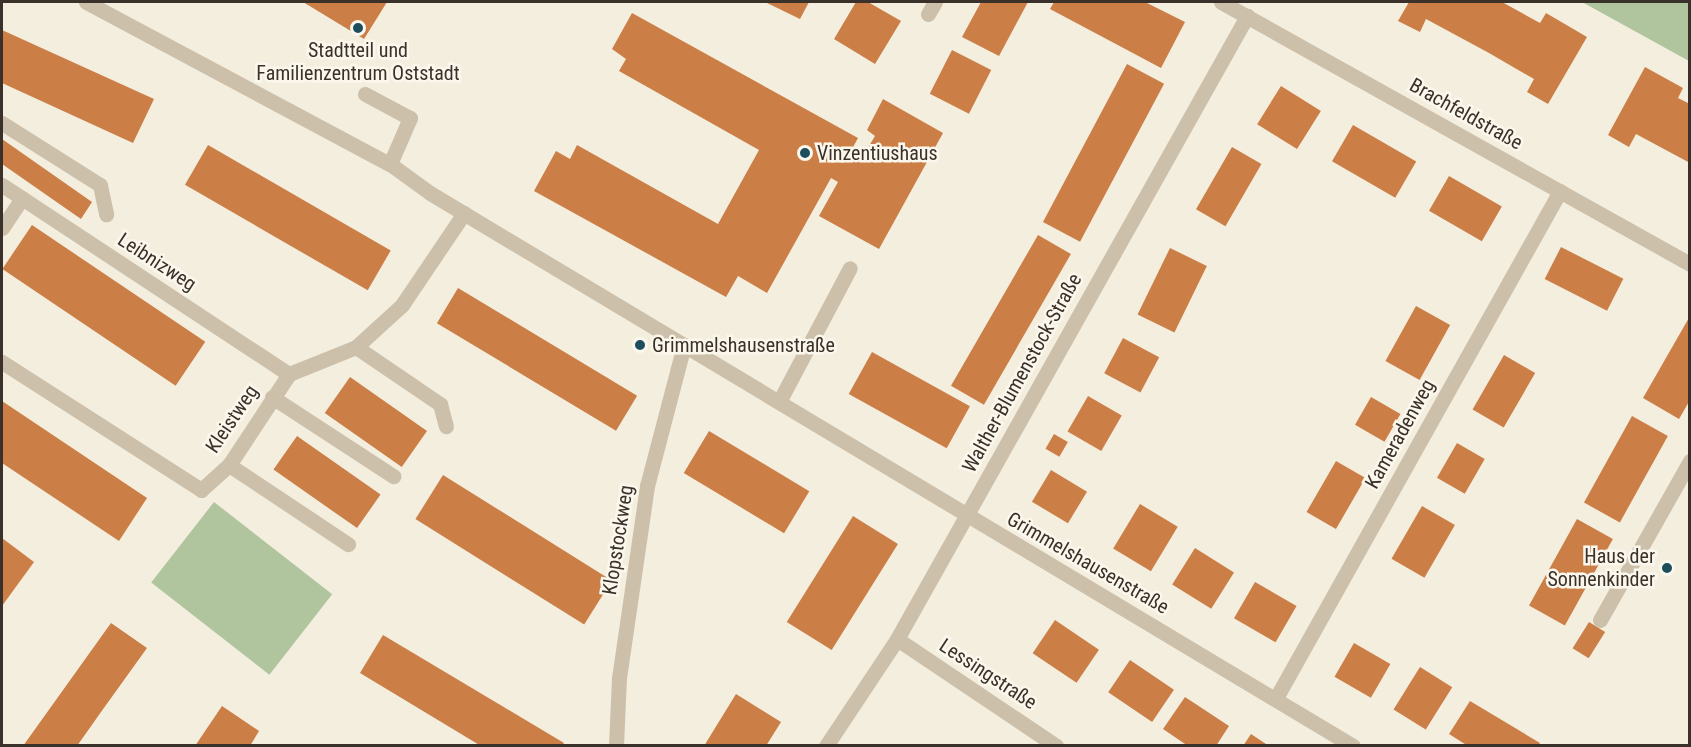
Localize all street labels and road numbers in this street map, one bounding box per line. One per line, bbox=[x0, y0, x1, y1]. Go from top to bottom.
street label: Brachfeldstraße bbox=[1405, 73, 1527, 155]
street label: Leibnizweg bbox=[113, 228, 201, 296]
street label: Walther-Blumenstock-Straße bbox=[957, 269, 1087, 477]
street label: Kameradenweg bbox=[1360, 375, 1440, 493]
street label: Kleistweg bbox=[201, 380, 263, 458]
street label: Klopstockweg bbox=[597, 483, 639, 597]
street label: Grimmelshausenstraße bbox=[1003, 507, 1173, 619]
street label: Lessingstraße bbox=[935, 634, 1041, 714]

